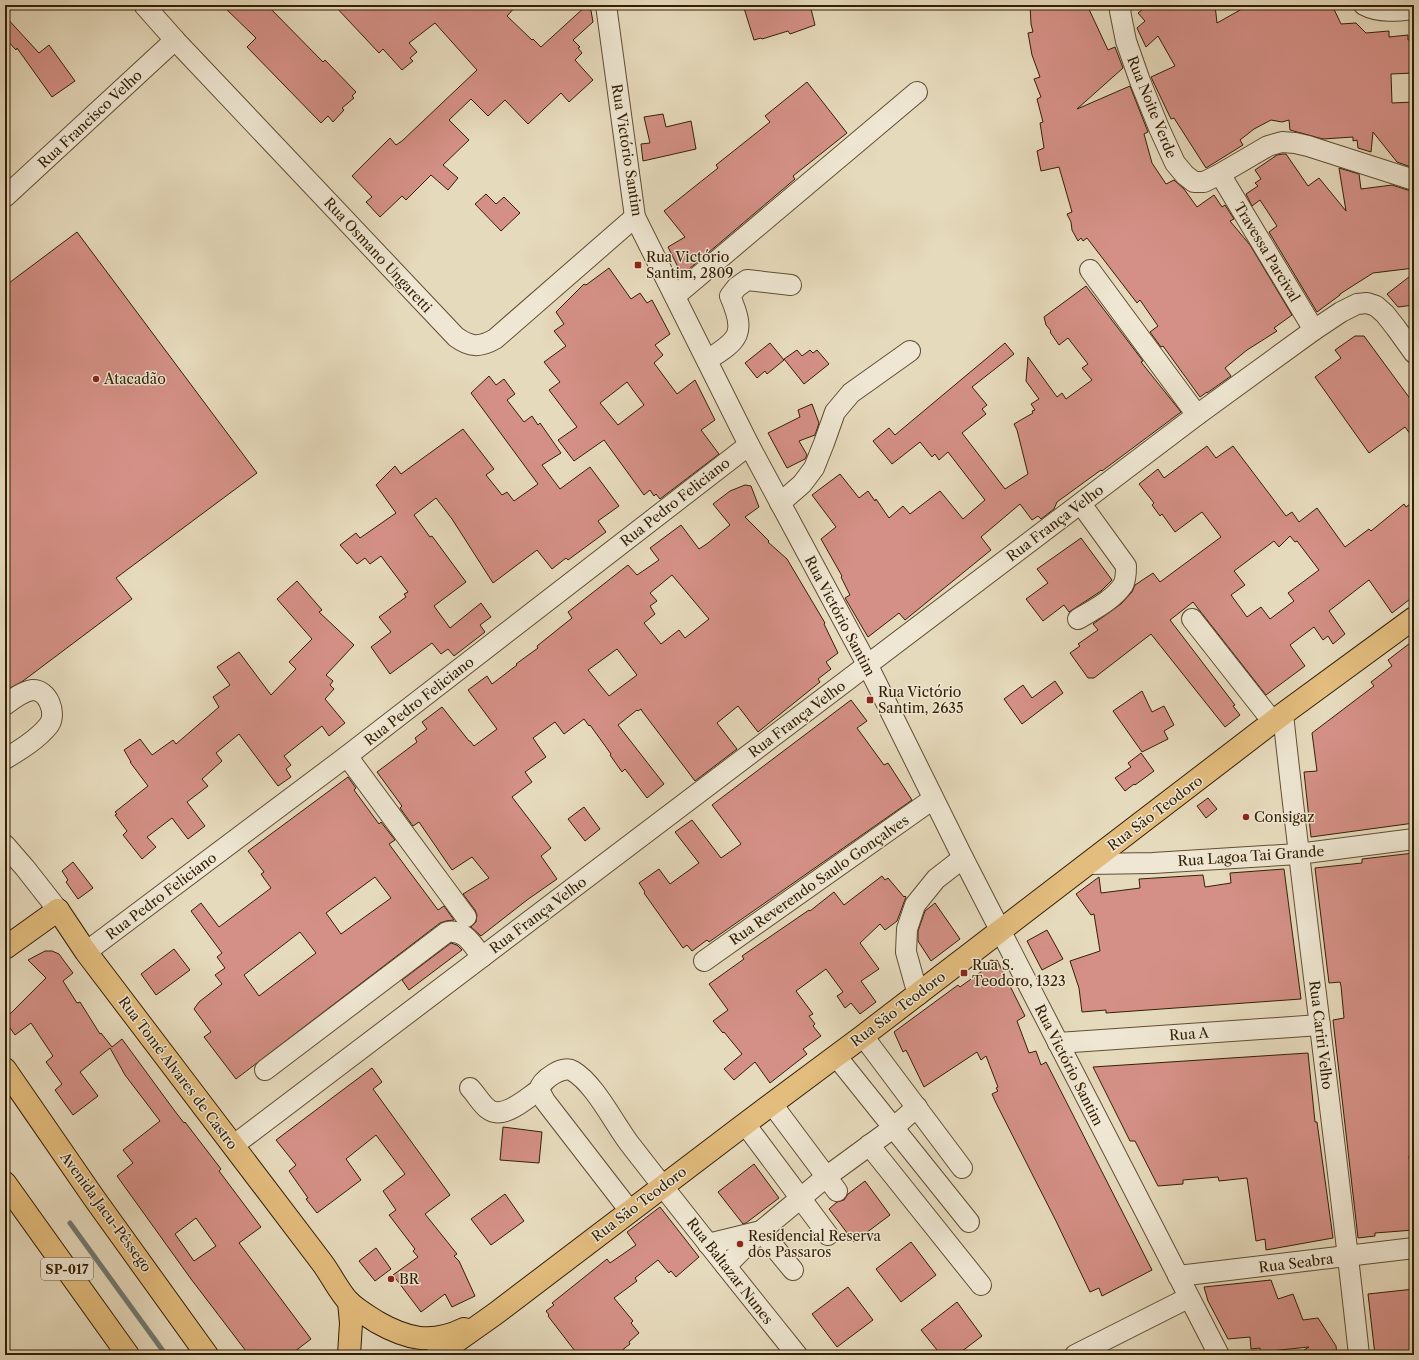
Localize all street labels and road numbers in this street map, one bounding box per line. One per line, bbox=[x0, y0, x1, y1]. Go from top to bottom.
street label: Rua Noite Verde bbox=[1123, 53, 1181, 161]
street label: Rua Francisco Velho bbox=[34, 66, 146, 172]
street label: Rua Victório Santim bbox=[608, 83, 646, 217]
street label: Rua Osmano Ungaretti bbox=[320, 194, 436, 316]
street label: Travessa Parcival bbox=[1230, 199, 1304, 305]
street label: Rua Pedro Feliciano bbox=[617, 454, 733, 550]
street label: Rua França Velho bbox=[1003, 481, 1107, 565]
street label: Rua Victório Santim bbox=[801, 553, 879, 679]
street label: Rua Pedro Feliciano bbox=[361, 653, 477, 749]
street label: Rua França Velho bbox=[745, 677, 849, 761]
street label: Rua São Teodoro bbox=[1104, 771, 1206, 855]
street label: Rua Reverendo Saulo Gonçalves bbox=[726, 811, 912, 949]
street label: Rua Lagoa Tai Grande bbox=[1177, 842, 1325, 870]
street label: Rua Pedro Feliciano bbox=[102, 848, 220, 944]
street label: Rua França Velho bbox=[486, 873, 590, 957]
street label: Rua São Teodoro bbox=[847, 967, 949, 1051]
street label: Rua Cariri Velho bbox=[1305, 979, 1337, 1091]
street label: Rua Tomé Alvares de Castro bbox=[115, 993, 241, 1153]
street label: Rua Victório Santim bbox=[1031, 1001, 1107, 1129]
street label: Rua A bbox=[1169, 1024, 1210, 1044]
street label: Avenida Jacu-Pêssego bbox=[56, 1148, 156, 1276]
street label: Rua São Teodoro bbox=[588, 1162, 690, 1246]
street label: Rua Baltazar Nunes bbox=[683, 1214, 777, 1328]
street label: Rua Seabra bbox=[1258, 1249, 1335, 1277]
road number: SP-017 bbox=[41, 1258, 93, 1280]

